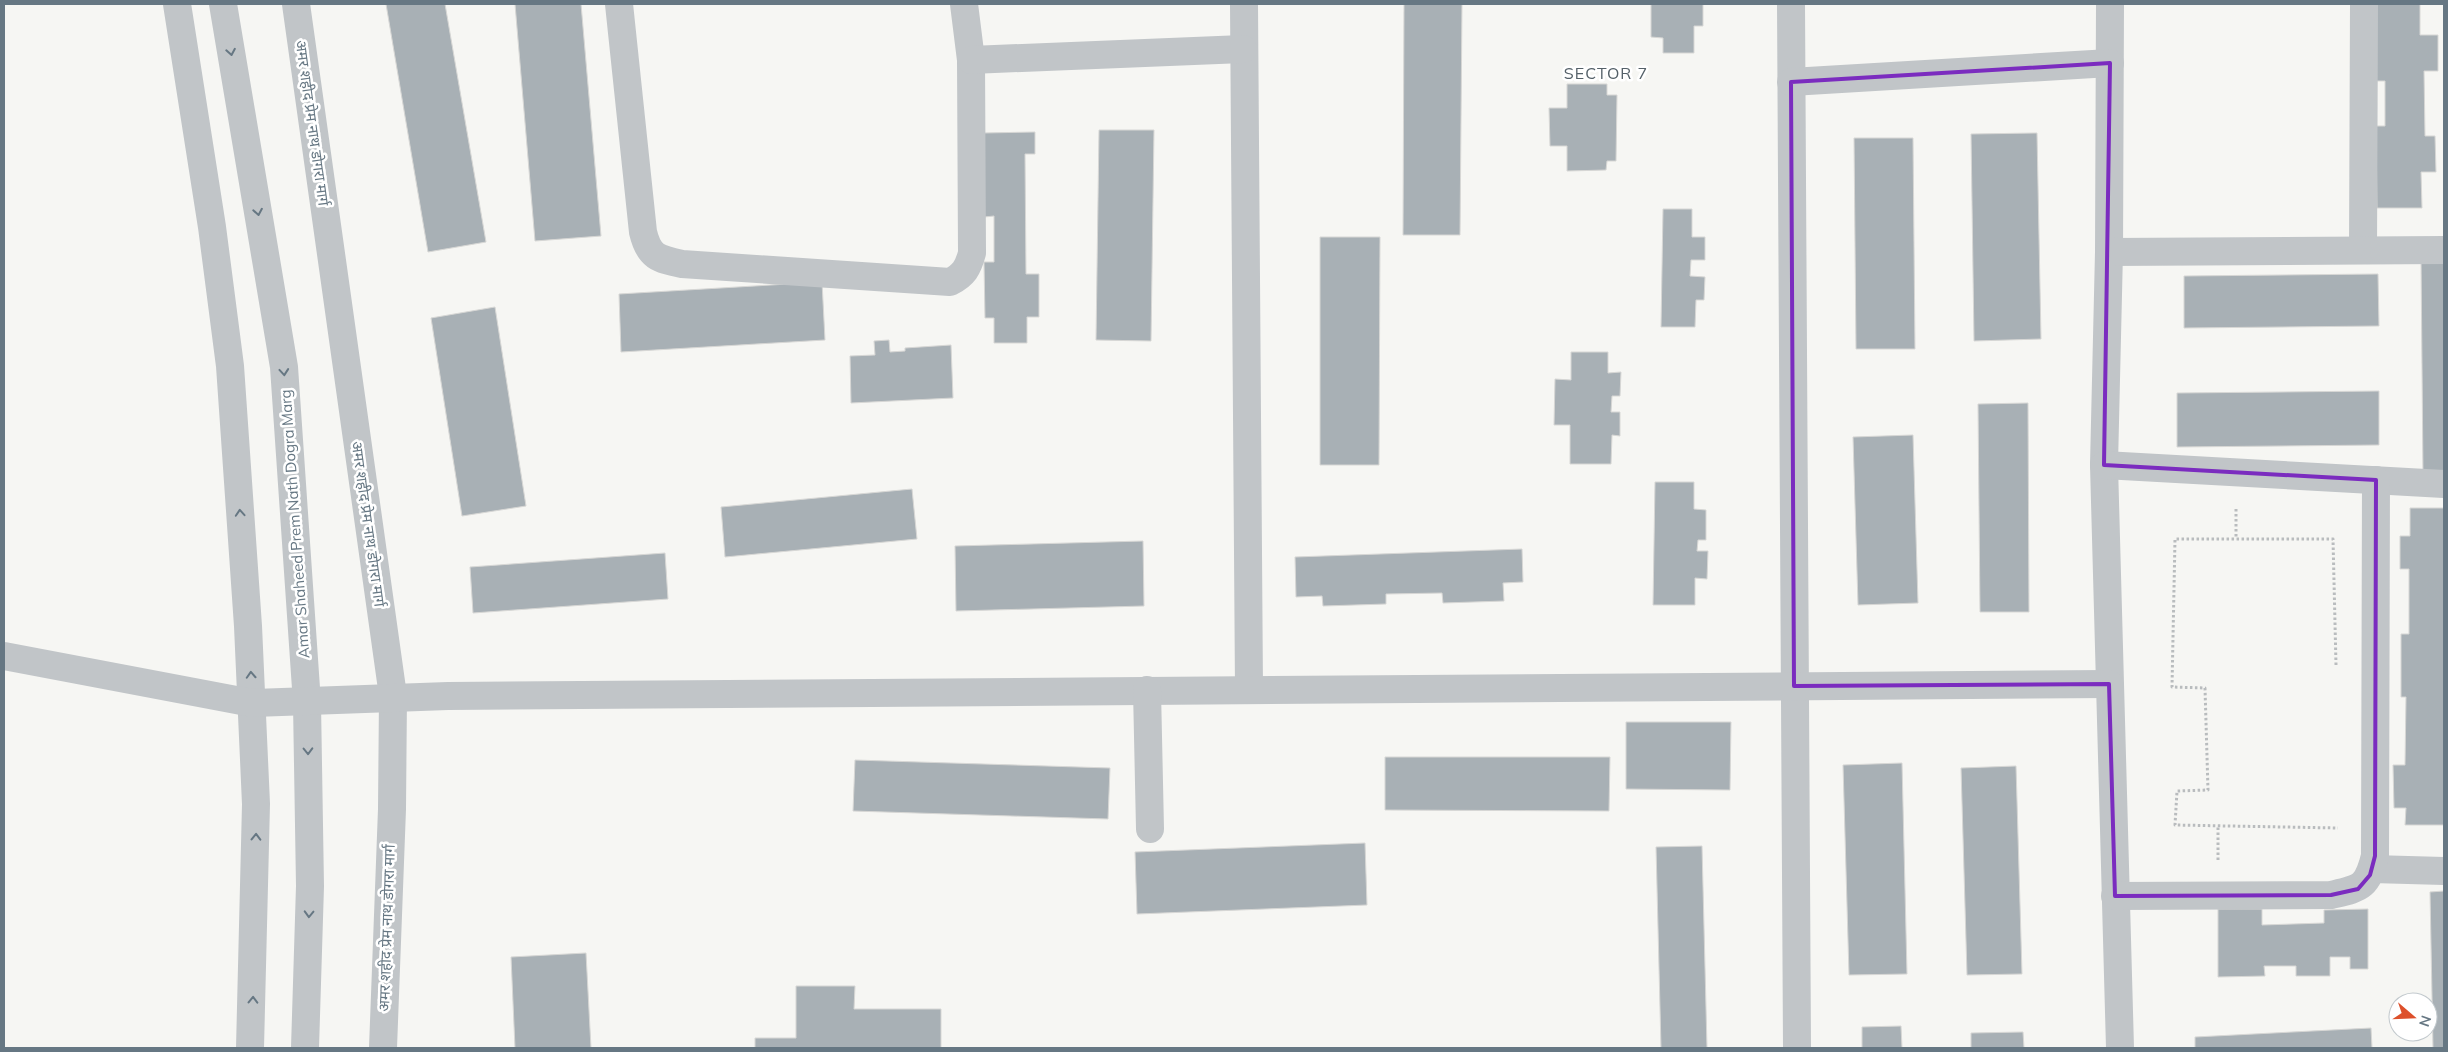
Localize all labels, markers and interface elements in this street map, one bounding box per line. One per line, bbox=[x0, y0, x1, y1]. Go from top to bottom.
street label: अमर शहीद प्रेम नाथ डोगरा मार्ग bbox=[291, 39, 334, 208]
one-way arrow bbox=[225, 47, 235, 56]
district label: SECTOR 7 bbox=[1564, 63, 1648, 83]
one-way arrow bbox=[252, 208, 262, 216]
one-way arrow bbox=[278, 369, 289, 377]
street label: Amar Shaheed Prem Nath Dogra Marg bbox=[276, 389, 313, 659]
street label: अमर शहीद प्रेम नाथ डोगरा मार्ग bbox=[347, 440, 390, 609]
one-way arrow bbox=[235, 508, 246, 516]
one-way arrow bbox=[245, 670, 256, 678]
one-way arrow bbox=[302, 748, 313, 756]
one-way arrow bbox=[250, 833, 261, 841]
street label: अमर शहीद प्रेम नाथ डोगरा मार्ग bbox=[374, 843, 399, 1012]
one-way arrow bbox=[304, 910, 315, 918]
north arrow bbox=[2388, 992, 2438, 1042]
one-way arrow bbox=[247, 995, 258, 1003]
text: N bbox=[2415, 1013, 2436, 1029]

